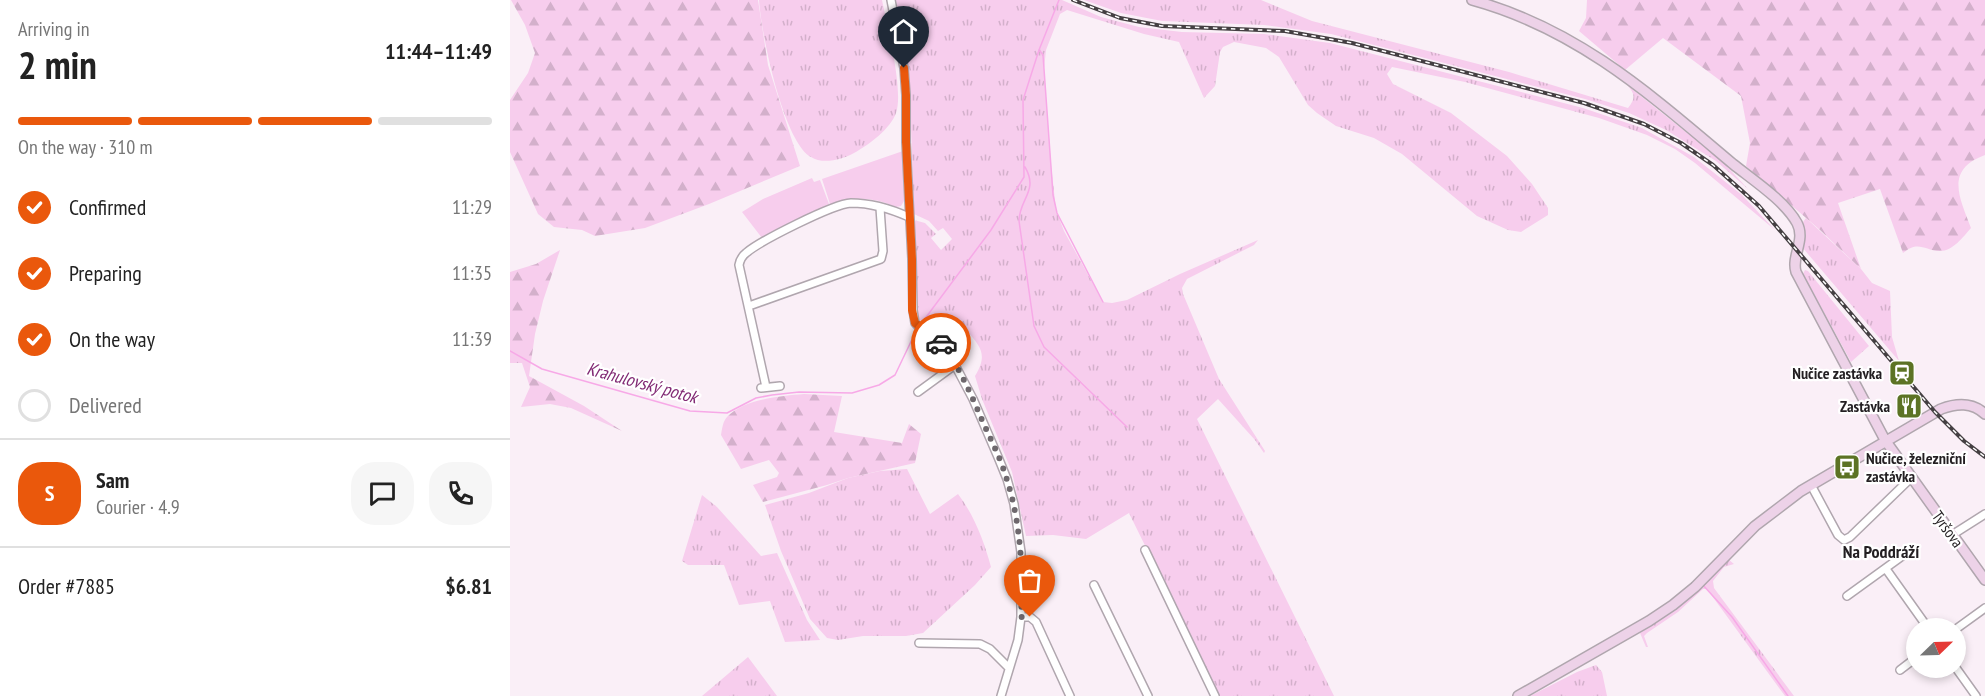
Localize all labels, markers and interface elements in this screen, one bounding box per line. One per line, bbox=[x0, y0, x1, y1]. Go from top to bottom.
pin bbox=[878, 6, 929, 68]
icon: home bbox=[887, 15, 920, 48]
text: Arriving in bbox=[18, 16, 90, 42]
text: 11:44–11:49 bbox=[385, 37, 492, 65]
text: 2 min bbox=[18, 39, 97, 90]
text: On the way · 310 m bbox=[18, 134, 153, 160]
icon: check bbox=[18, 191, 51, 224]
text: Confirmed bbox=[69, 193, 146, 221]
text: 11:29 bbox=[452, 194, 492, 220]
icon: check bbox=[18, 257, 51, 290]
text: Preparing bbox=[69, 259, 142, 287]
text: 11:35 bbox=[452, 260, 492, 286]
courier bbox=[911, 313, 971, 373]
icon: check bbox=[18, 323, 51, 356]
text: On the way bbox=[69, 325, 155, 353]
text: 11:39 bbox=[452, 326, 492, 352]
icon: car bbox=[925, 327, 958, 360]
water label: Krahulovský potok bbox=[584, 357, 702, 409]
station icon: Nučice zastávka bbox=[1887, 358, 1917, 388]
place label: Nučice zastávka bbox=[1792, 363, 1882, 383]
text: Delivered bbox=[69, 391, 142, 419]
restaurant icon: Zastávka bbox=[1894, 391, 1924, 421]
place label: Zastávka bbox=[1840, 396, 1890, 416]
place label: Nučice, železniční zastávka bbox=[1866, 448, 1966, 486]
bus stop icon: Nučice, železniční zastávka bbox=[1832, 452, 1862, 482]
button: chat bbox=[351, 462, 414, 525]
button: phone bbox=[429, 462, 492, 525]
text: Sam bbox=[96, 466, 129, 494]
text: S bbox=[45, 479, 54, 507]
text: Courier · 4.9 bbox=[96, 494, 180, 520]
street label: Tyršova bbox=[1928, 507, 1968, 551]
district label: Na Poddráží bbox=[1843, 540, 1919, 563]
pin bbox=[1004, 555, 1055, 617]
icon: bag bbox=[1013, 564, 1046, 597]
text: Order #7885 bbox=[18, 572, 115, 600]
text: $6.81 bbox=[445, 572, 492, 600]
north arrow bbox=[1906, 618, 1966, 678]
map controls bbox=[1906, 618, 1966, 678]

